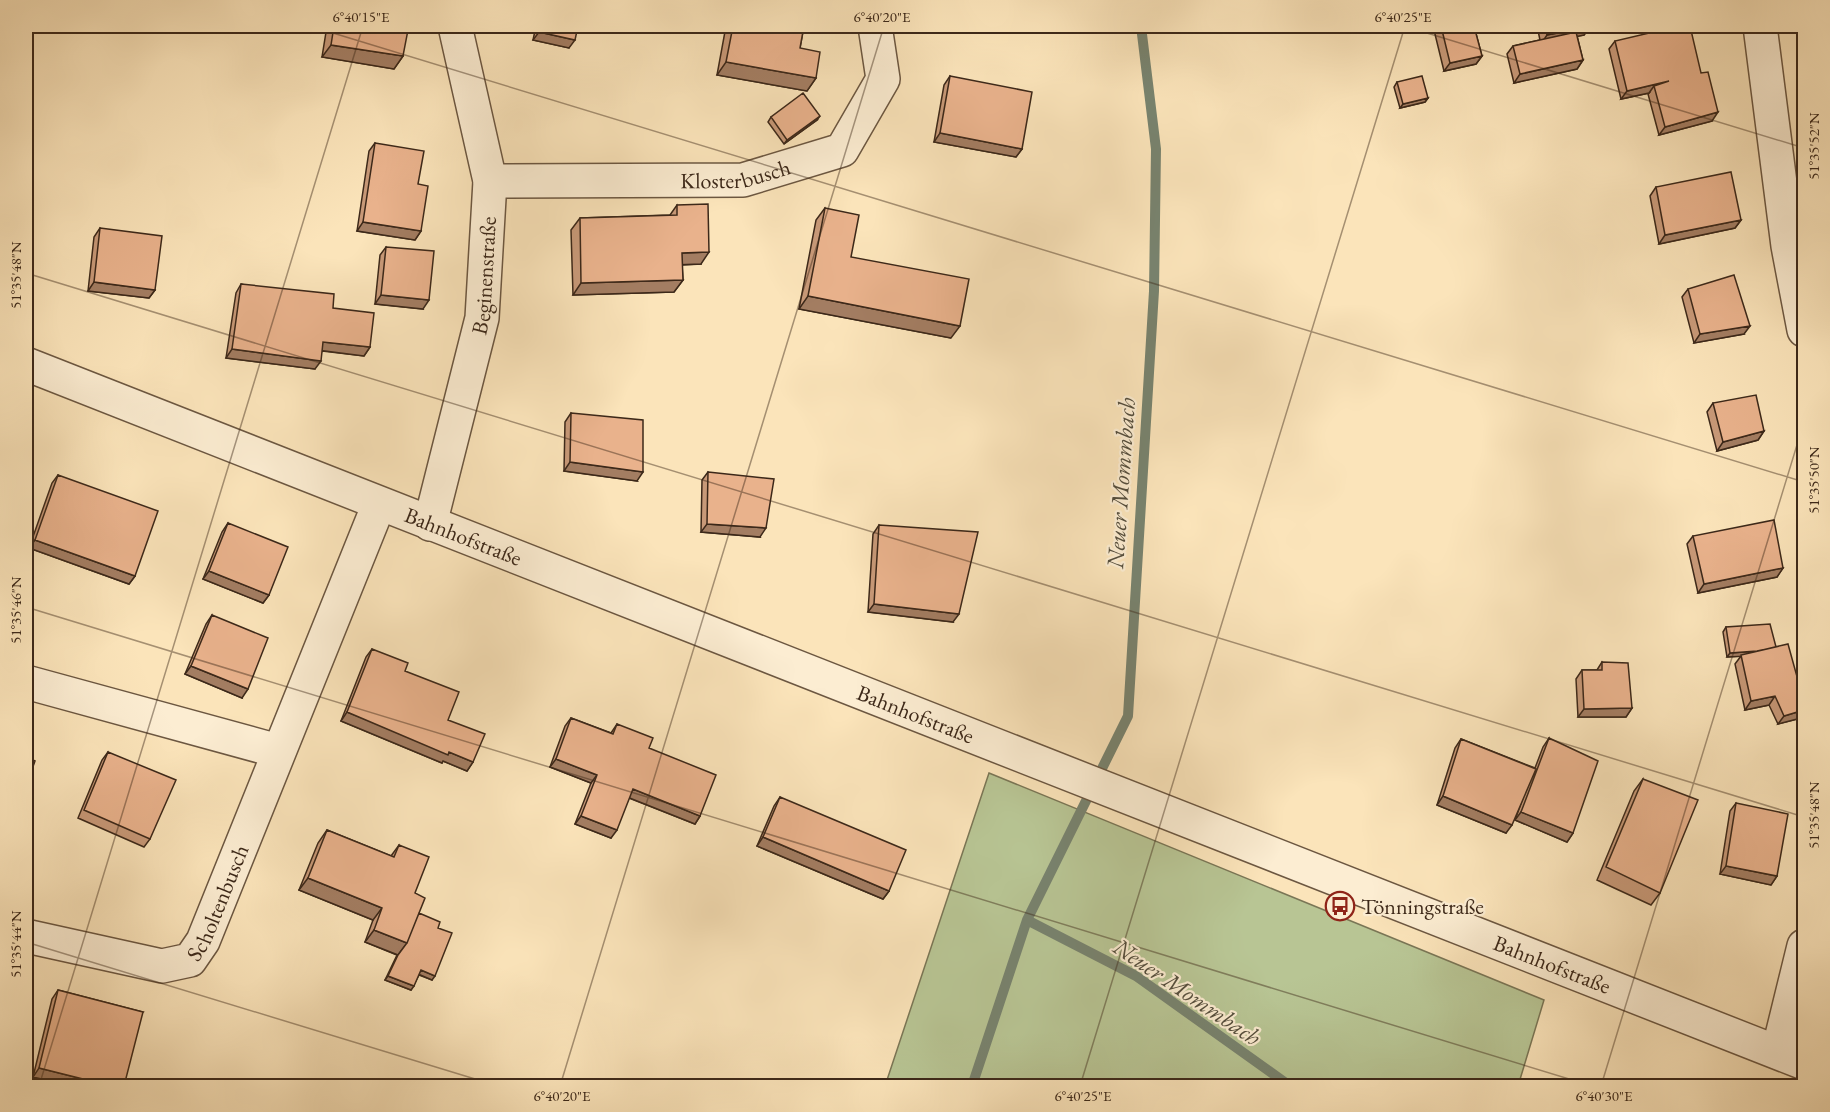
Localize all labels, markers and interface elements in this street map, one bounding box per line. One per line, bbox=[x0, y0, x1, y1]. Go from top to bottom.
text: 6°40'15"E bbox=[333, 7, 390, 26]
text: 6°40'20"E bbox=[854, 7, 911, 26]
text: 6°40'25"E bbox=[1375, 7, 1432, 26]
text: 51°35'52"N bbox=[1804, 112, 1823, 180]
street label: Klosterbusch bbox=[680, 152, 794, 195]
street label: Beginenstraße bbox=[464, 215, 503, 338]
text: 51°35'48"N bbox=[6, 241, 25, 309]
water label: Neuer Mommbach bbox=[1099, 396, 1142, 571]
text: 51°35'50"N bbox=[1804, 446, 1823, 514]
street label: Bahnhofstraße bbox=[400, 500, 527, 573]
text: 51°35'46"N bbox=[6, 576, 25, 644]
street label: Bahnhofstraße bbox=[853, 678, 979, 751]
text: 51°35'48"N bbox=[1804, 781, 1823, 849]
street label: Scholtenbusch bbox=[180, 840, 255, 967]
bus stop icon: Tönningstraße bbox=[1324, 890, 1356, 922]
place label: Tönningstraße bbox=[1361, 892, 1484, 921]
text: 51°35'44"N bbox=[6, 910, 25, 978]
street label: Bahnhofstraße bbox=[1489, 928, 1615, 1001]
water label: Neuer Mommbach bbox=[1107, 930, 1267, 1053]
text: 6°40'20"E bbox=[534, 1086, 591, 1105]
text: 6°40'25"E bbox=[1055, 1086, 1112, 1105]
text: 6°40'30"E bbox=[1576, 1086, 1633, 1105]

